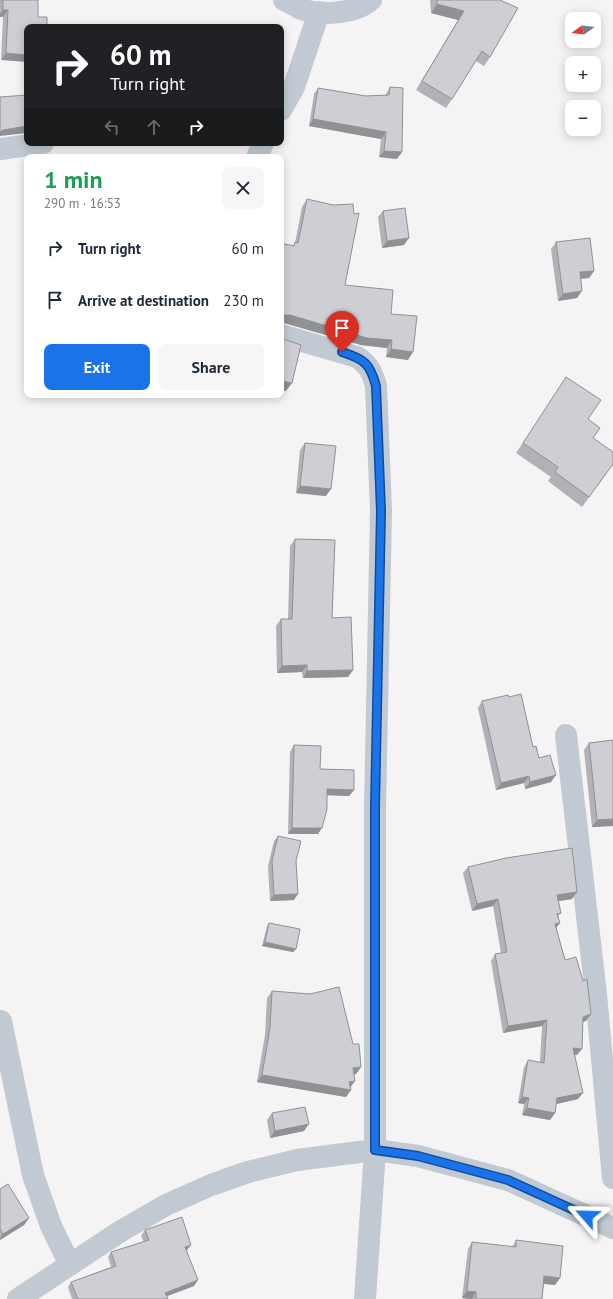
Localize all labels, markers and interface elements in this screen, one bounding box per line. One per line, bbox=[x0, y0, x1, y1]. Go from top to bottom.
north arrow bbox=[565, 12, 601, 48]
map controls bbox=[565, 12, 601, 136]
text: 60 m bbox=[110, 36, 171, 73]
icon: right bbox=[44, 40, 96, 92]
button: + bbox=[565, 56, 601, 92]
text: Turn right bbox=[110, 72, 185, 95]
button: − bbox=[565, 100, 601, 136]
icon: left bbox=[101, 116, 123, 138]
icon: ahead bbox=[143, 116, 165, 138]
icon: right bbox=[185, 116, 207, 138]
text: 1 min bbox=[44, 164, 103, 195]
button: close bbox=[222, 167, 264, 209]
text: 290 m · 16:53 bbox=[44, 195, 121, 212]
icon: right bbox=[44, 237, 66, 259]
text: Turn right bbox=[78, 239, 141, 258]
text: 60 m bbox=[231, 239, 264, 258]
icon: arrive bbox=[44, 289, 66, 311]
text: Arrive at destination bbox=[78, 291, 209, 310]
text: 230 m bbox=[223, 291, 264, 310]
pin bbox=[325, 311, 359, 352]
icon: arrive bbox=[331, 317, 353, 339]
button: Exit bbox=[44, 344, 150, 390]
button: Share bbox=[158, 344, 264, 390]
position arrow bbox=[566, 1195, 608, 1237]

